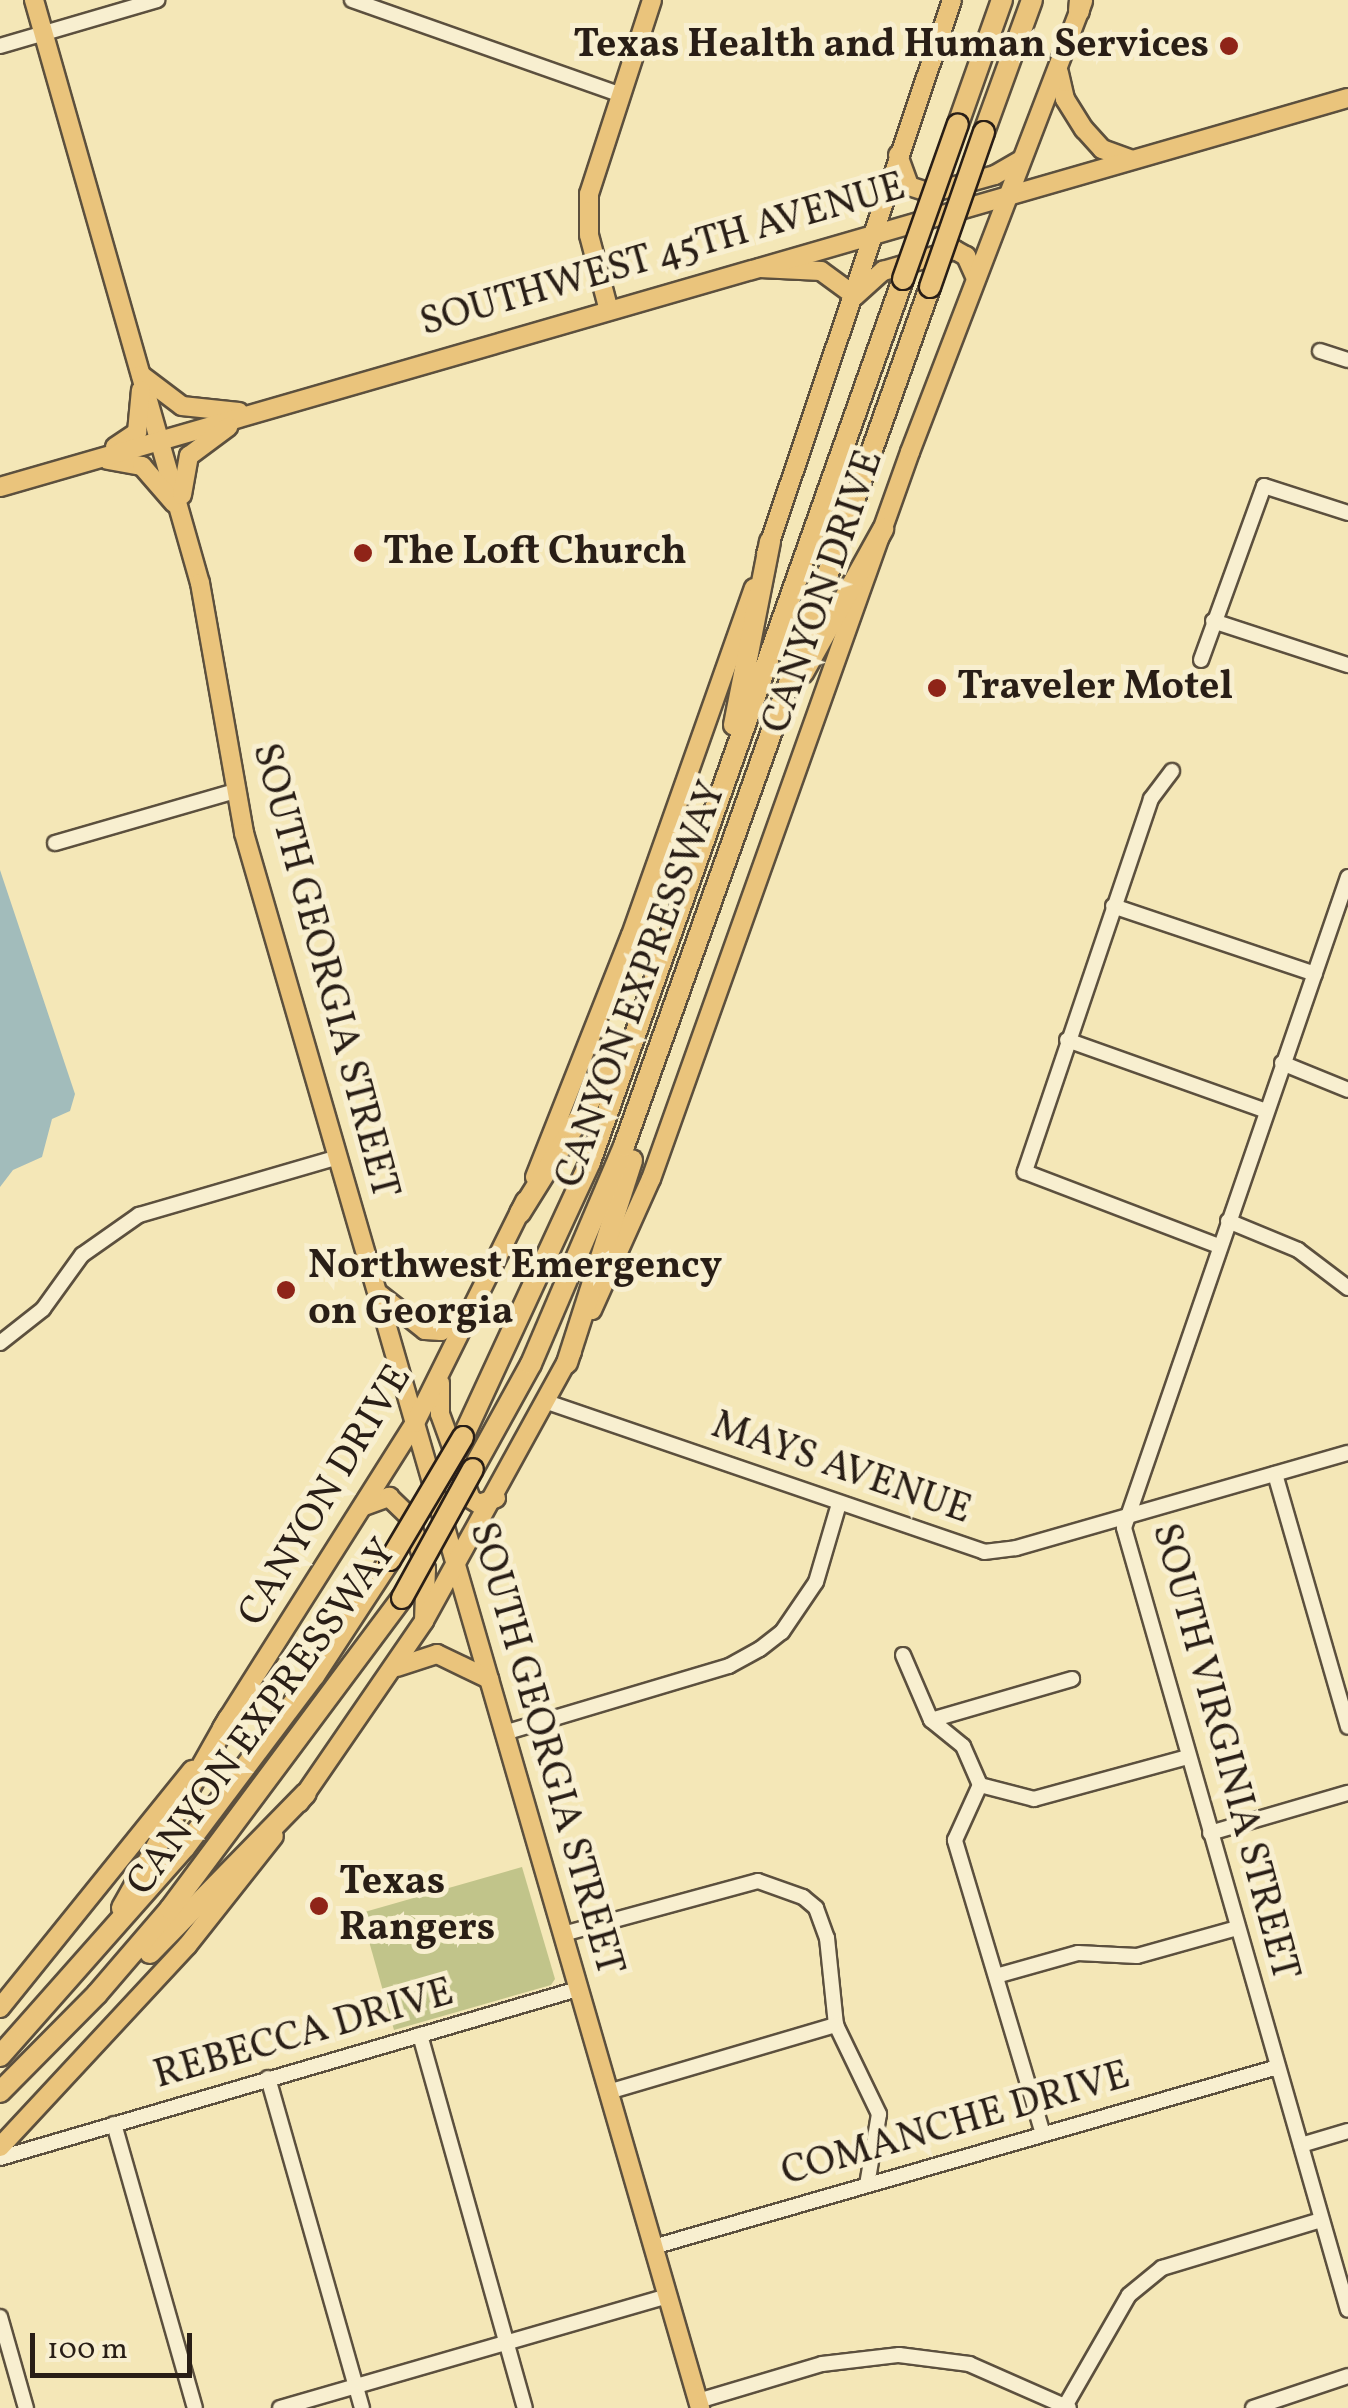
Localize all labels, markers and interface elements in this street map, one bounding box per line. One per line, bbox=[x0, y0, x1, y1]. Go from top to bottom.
place label: Texas Health and Human Services bbox=[573, 22, 1209, 70]
marker: Texas Health and Human Services bbox=[1218, 35, 1240, 57]
street label: SOUTHWEST 45TH AVENUE bbox=[414, 164, 912, 348]
street label: CANYON DRIVE bbox=[753, 444, 895, 740]
place label: The Loft Church bbox=[383, 529, 687, 577]
marker: The Loft Church bbox=[352, 542, 374, 564]
place label: Traveler Motel bbox=[957, 664, 1233, 712]
marker: Traveler Motel bbox=[926, 677, 948, 699]
street label: SOUTH GEORGIA STREET bbox=[240, 738, 408, 1204]
street label: CANYON EXPRESSWAY bbox=[546, 775, 738, 1195]
place label: Northwest Emergency on Georgia bbox=[308, 1243, 722, 1337]
marker: Northwest Emergency on Georgia bbox=[273, 1277, 299, 1303]
street label: CANYON DRIVE bbox=[229, 1357, 423, 1635]
street label: MAYS AVENUE bbox=[705, 1402, 977, 1536]
street label: SOUTH GEORGIA STREET bbox=[457, 1517, 633, 1981]
street label: SOUTH VIRGINIA STREET bbox=[1140, 1518, 1308, 1986]
street label: CANYON EXPRESSWAY bbox=[118, 1530, 408, 1906]
place label: Texas Rangers bbox=[339, 1859, 495, 1953]
marker: Texas Rangers bbox=[308, 1895, 330, 1917]
street label: REBECCA DRIVE bbox=[149, 1969, 459, 2101]
street label: COMANCHE DRIVE bbox=[776, 2052, 1136, 2198]
scale bar bbox=[35, 2313, 198, 2375]
text: 100 m bbox=[47, 2329, 128, 2371]

